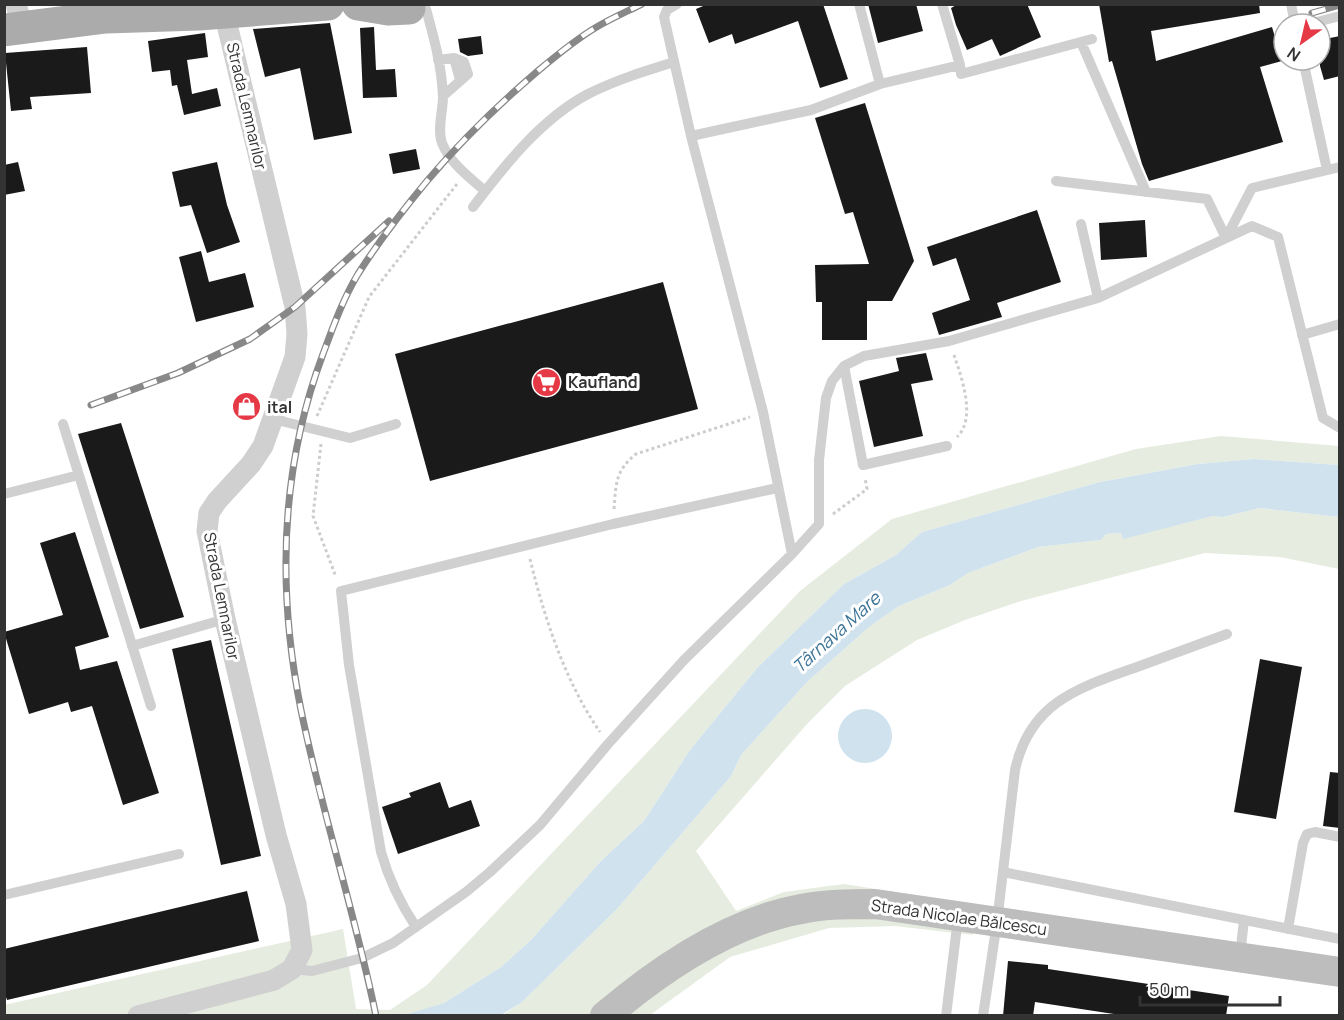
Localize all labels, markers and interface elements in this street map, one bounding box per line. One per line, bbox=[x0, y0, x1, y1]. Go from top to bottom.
north arrow bbox=[1272, 12, 1332, 72]
street label: Strada Lemnarilor bbox=[222, 40, 272, 172]
text: N bbox=[1283, 42, 1305, 67]
supermarket icon: Kaufland bbox=[531, 366, 563, 398]
place label: Kaufland bbox=[568, 371, 638, 393]
shop icon: ital bbox=[230, 391, 262, 423]
place label: ital bbox=[267, 396, 292, 418]
street label: Strada Lemnarilor bbox=[199, 530, 245, 662]
water label: Târnava Mare bbox=[787, 585, 886, 678]
street label: Strada Nicolae Bălcescu bbox=[870, 894, 1048, 940]
scale bar bbox=[1140, 969, 1280, 1007]
text: 50 m bbox=[1149, 977, 1189, 1001]

